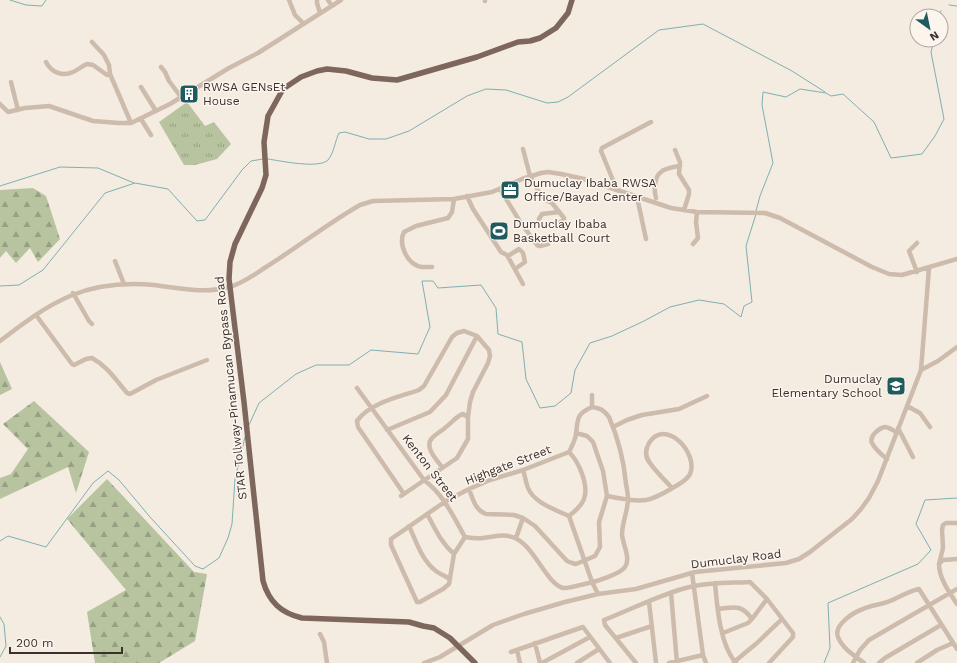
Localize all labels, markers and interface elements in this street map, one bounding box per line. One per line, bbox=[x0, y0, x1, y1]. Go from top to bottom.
north arrow bbox=[909, 8, 949, 48]
text: N bbox=[927, 28, 941, 44]
place label: RWSA GENsEt House bbox=[203, 80, 285, 108]
building icon: RWSA GENsEt House bbox=[178, 83, 200, 105]
place label: Dumuclay Ibaba RWSA Office/Bayad Center bbox=[524, 176, 657, 204]
office icon: Dumuclay Ibaba RWSA Office/Bayad Center bbox=[499, 179, 521, 201]
place label: Dumuclay Ibaba Basketball Court bbox=[513, 217, 610, 245]
sports icon: Dumuclay Ibaba Basketball Court bbox=[488, 220, 510, 242]
street label: STAR Tollway-Pinamucan Bypass Road bbox=[212, 275, 250, 501]
place label: Dumuclay Elementary School bbox=[771, 372, 883, 400]
school or university icon: Dumuclay Elementary School bbox=[885, 375, 907, 397]
street label: Kenton Street bbox=[399, 432, 461, 504]
street label: Highgate Street bbox=[463, 442, 553, 488]
street label: Dumuclay Road bbox=[690, 547, 782, 571]
scale bar bbox=[10, 629, 122, 655]
text: 200 m bbox=[16, 636, 53, 650]

